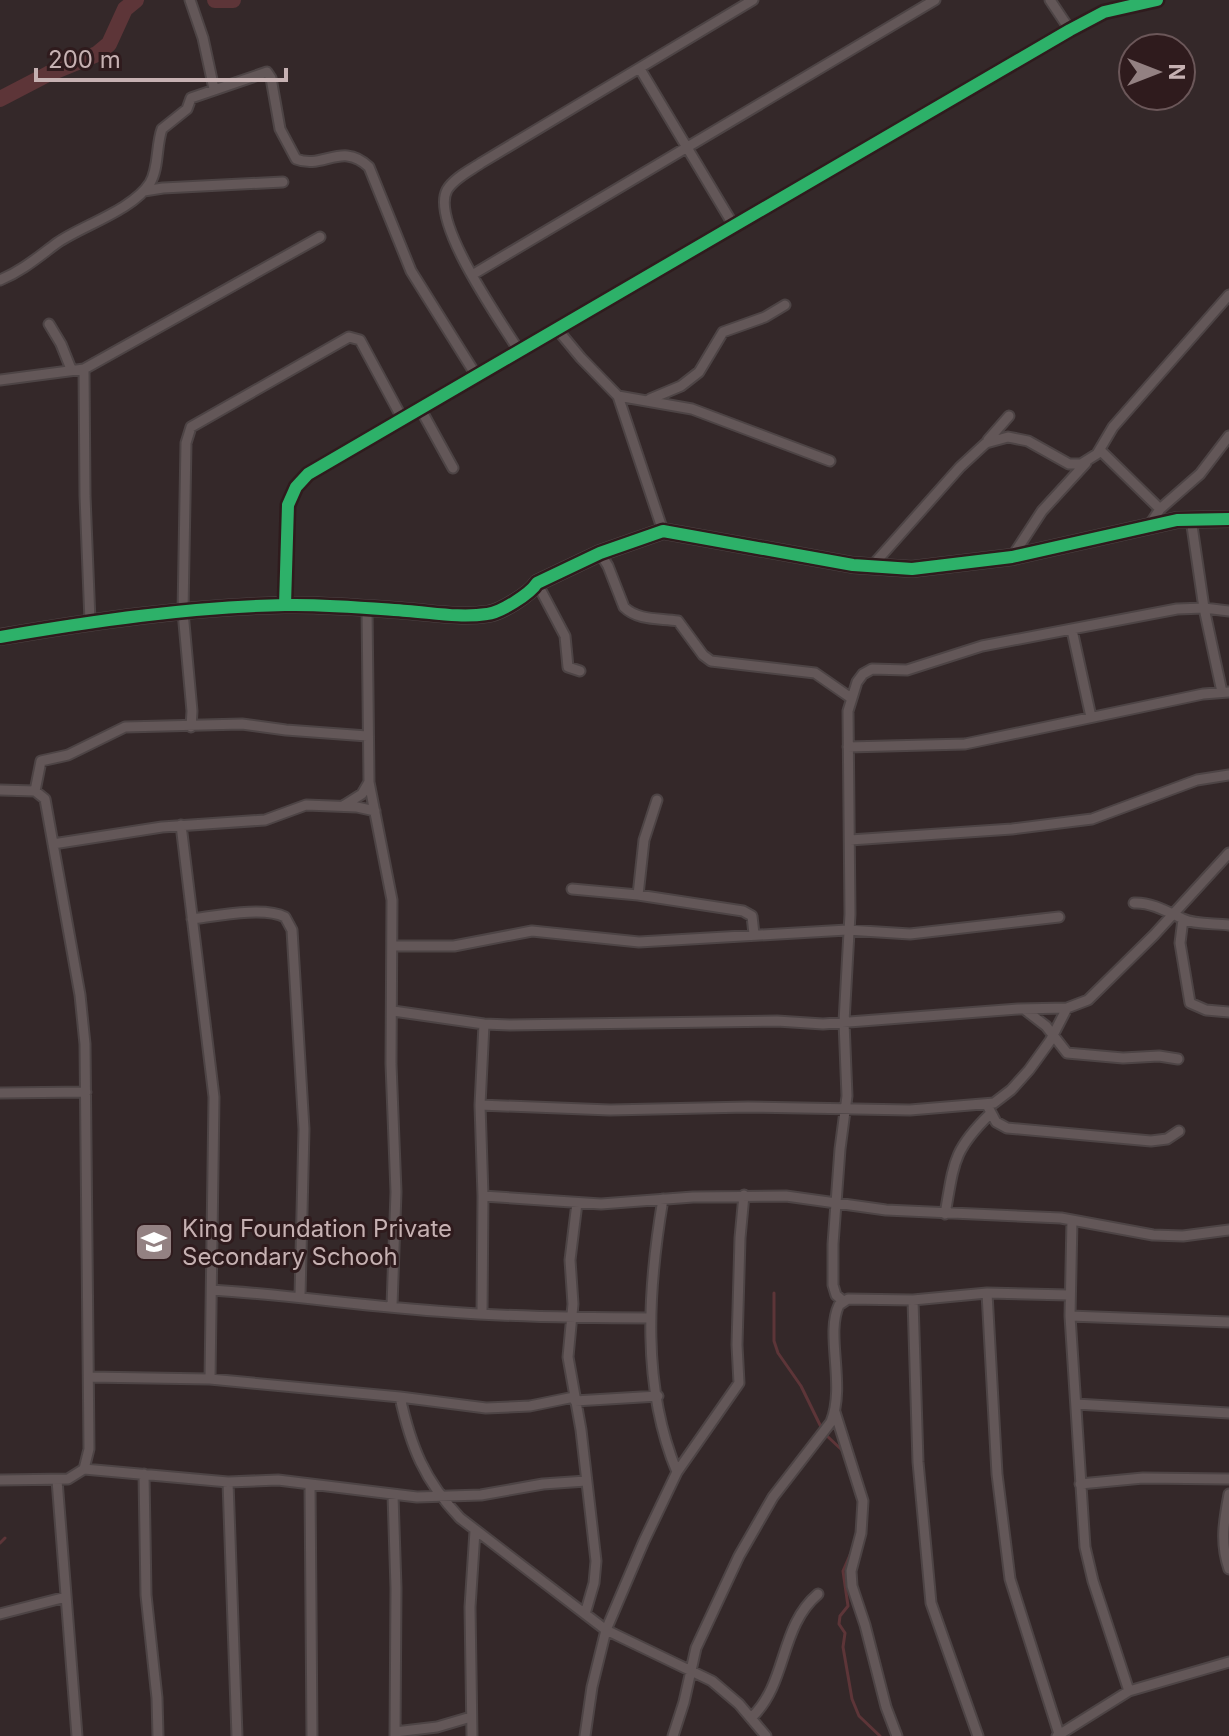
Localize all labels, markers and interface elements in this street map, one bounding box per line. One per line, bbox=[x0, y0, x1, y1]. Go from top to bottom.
scale bar bbox=[36, 32, 286, 82]
north arrow bbox=[1117, 32, 1197, 112]
text: 200 m bbox=[48, 45, 121, 74]
text: N bbox=[1164, 64, 1190, 80]
place label: King Foundation Private Secondary Schooh bbox=[182, 1214, 452, 1271]
school or university icon: King Foundation Private Secondary Schooh bbox=[133, 1221, 175, 1263]

